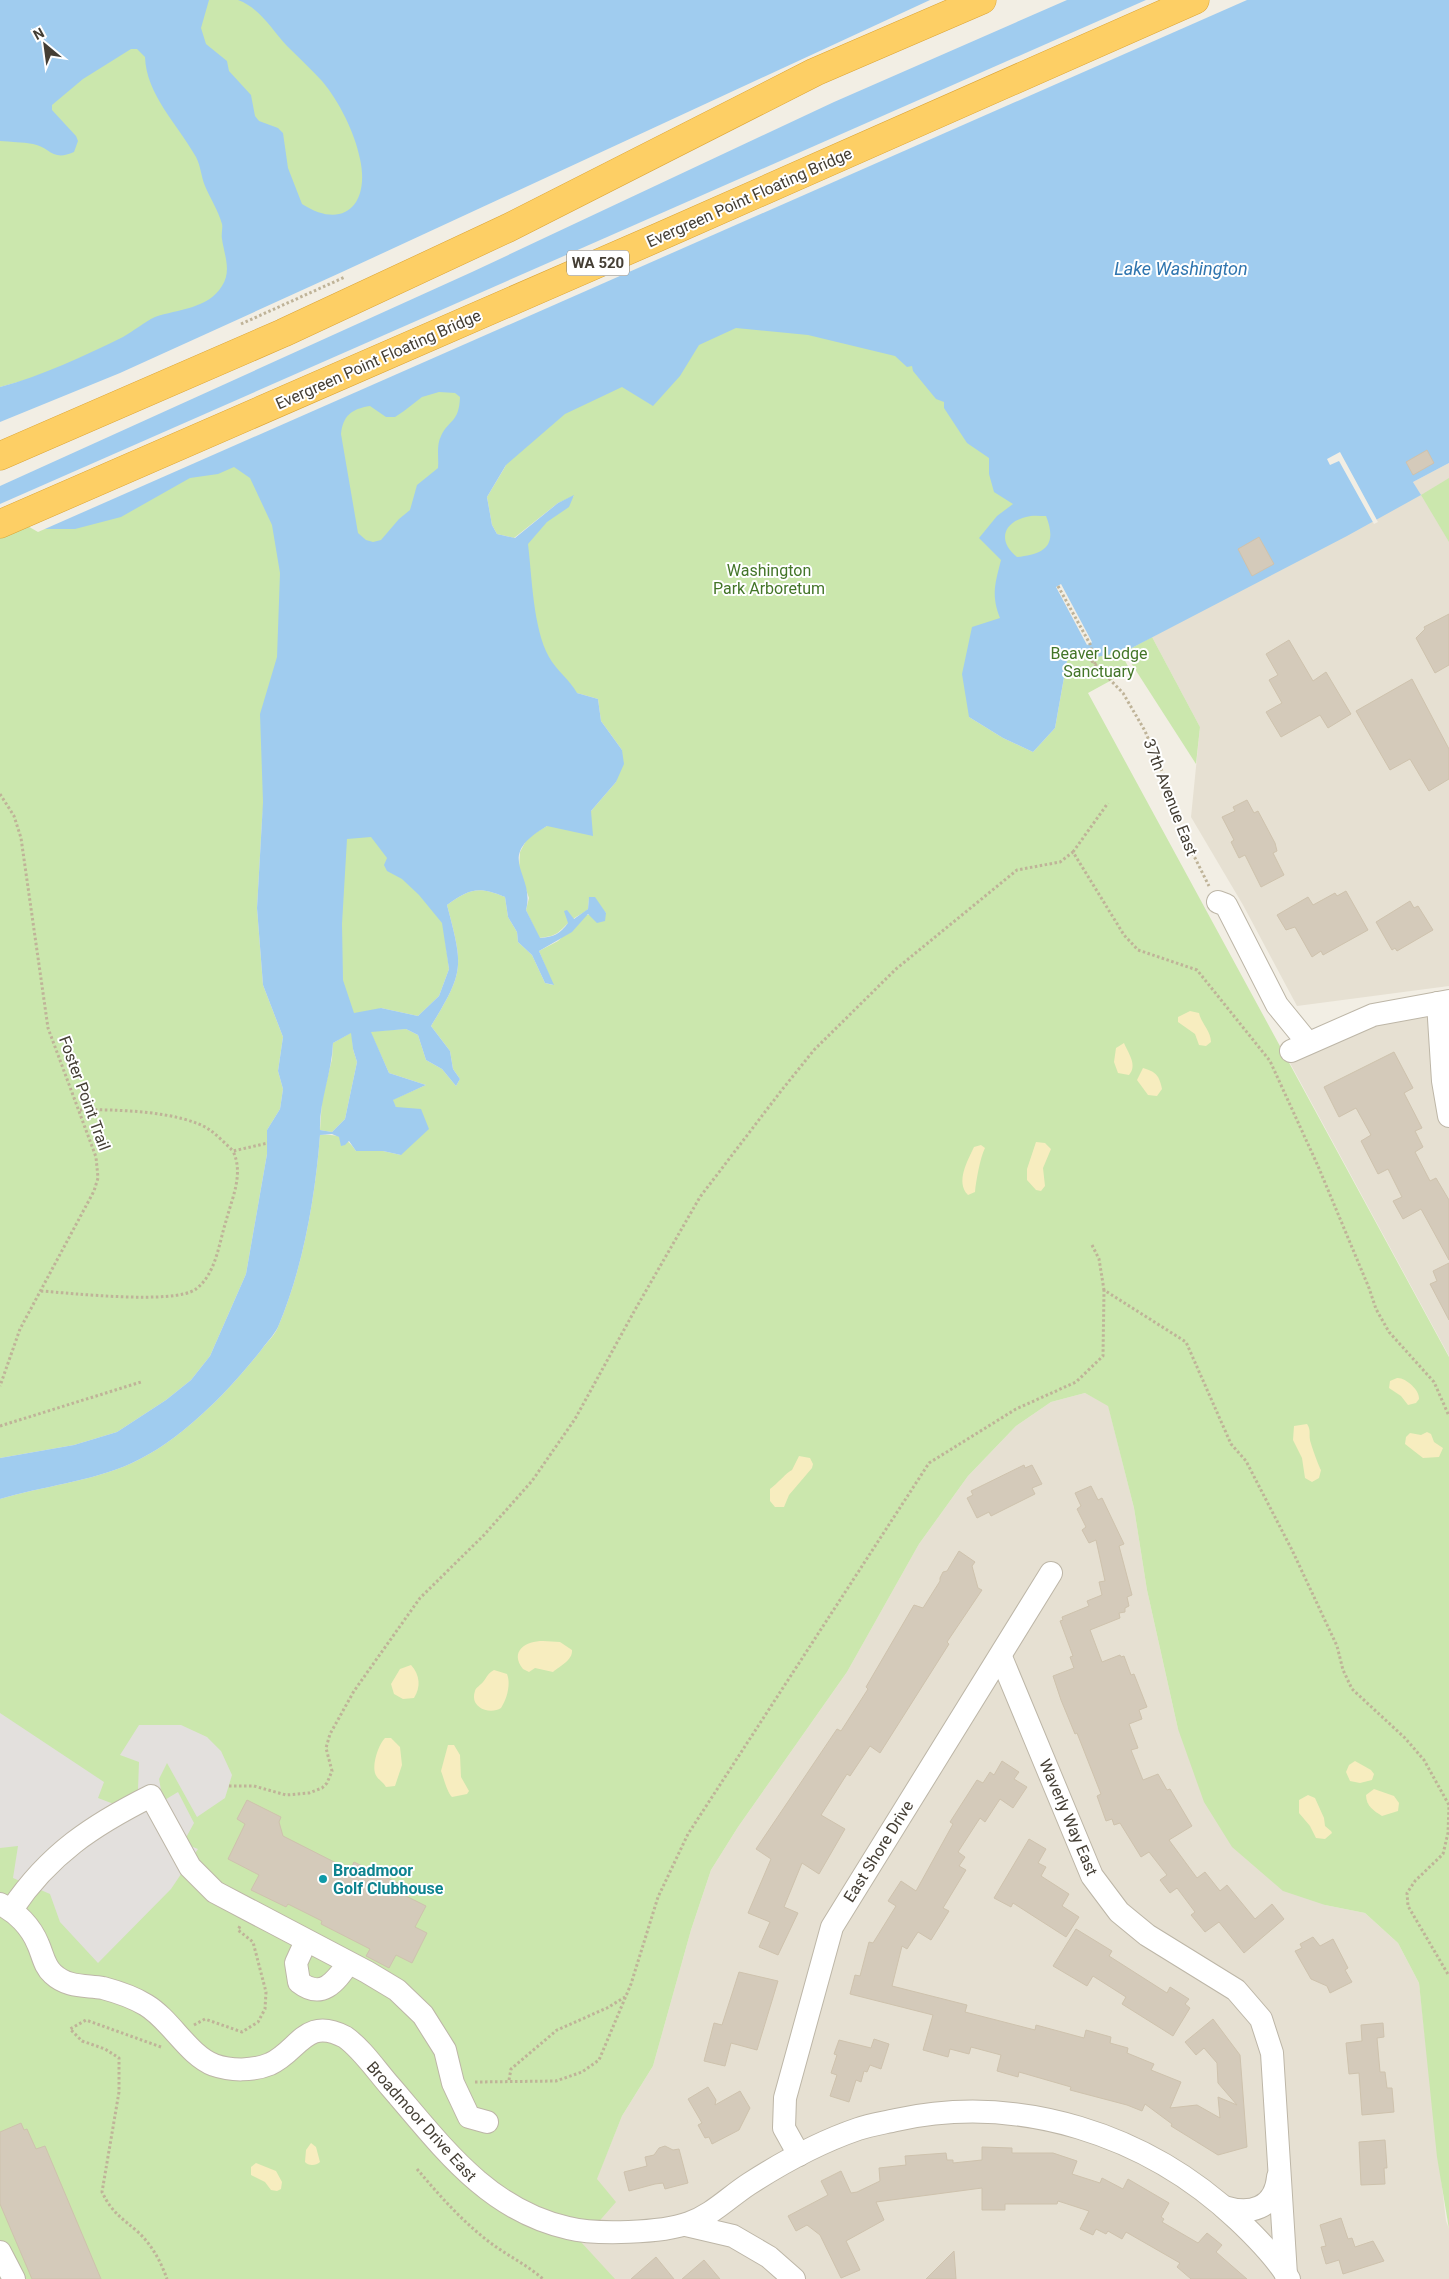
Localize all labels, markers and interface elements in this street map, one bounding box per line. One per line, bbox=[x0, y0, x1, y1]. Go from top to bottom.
north arrow bbox=[20, 20, 70, 70]
text: N bbox=[30, 24, 47, 43]
street label: Evergreen Point Floating Bridge bbox=[644, 144, 855, 251]
road number: WA 520 bbox=[567, 250, 629, 276]
water label: Lake Washington bbox=[1114, 258, 1248, 279]
street label: Evergreen Point Floating Bridge bbox=[273, 306, 484, 413]
park label: Washington Park Arboretum bbox=[713, 561, 825, 598]
park label: Beaver Lodge Sanctuary bbox=[1051, 644, 1147, 681]
street label: 37th Avenue East bbox=[1140, 736, 1202, 858]
street label: Foster Point Trail bbox=[55, 1033, 114, 1153]
street label: Waverly Way East bbox=[1035, 1756, 1102, 1878]
street label: East Shore Drive bbox=[840, 1797, 917, 1906]
place label: Broadmoor Golf Clubhouse bbox=[333, 1861, 444, 1898]
marker: Broadmoor Golf Clubhouse bbox=[317, 1873, 329, 1885]
street label: Broadmoor Drive East bbox=[363, 2057, 481, 2185]

